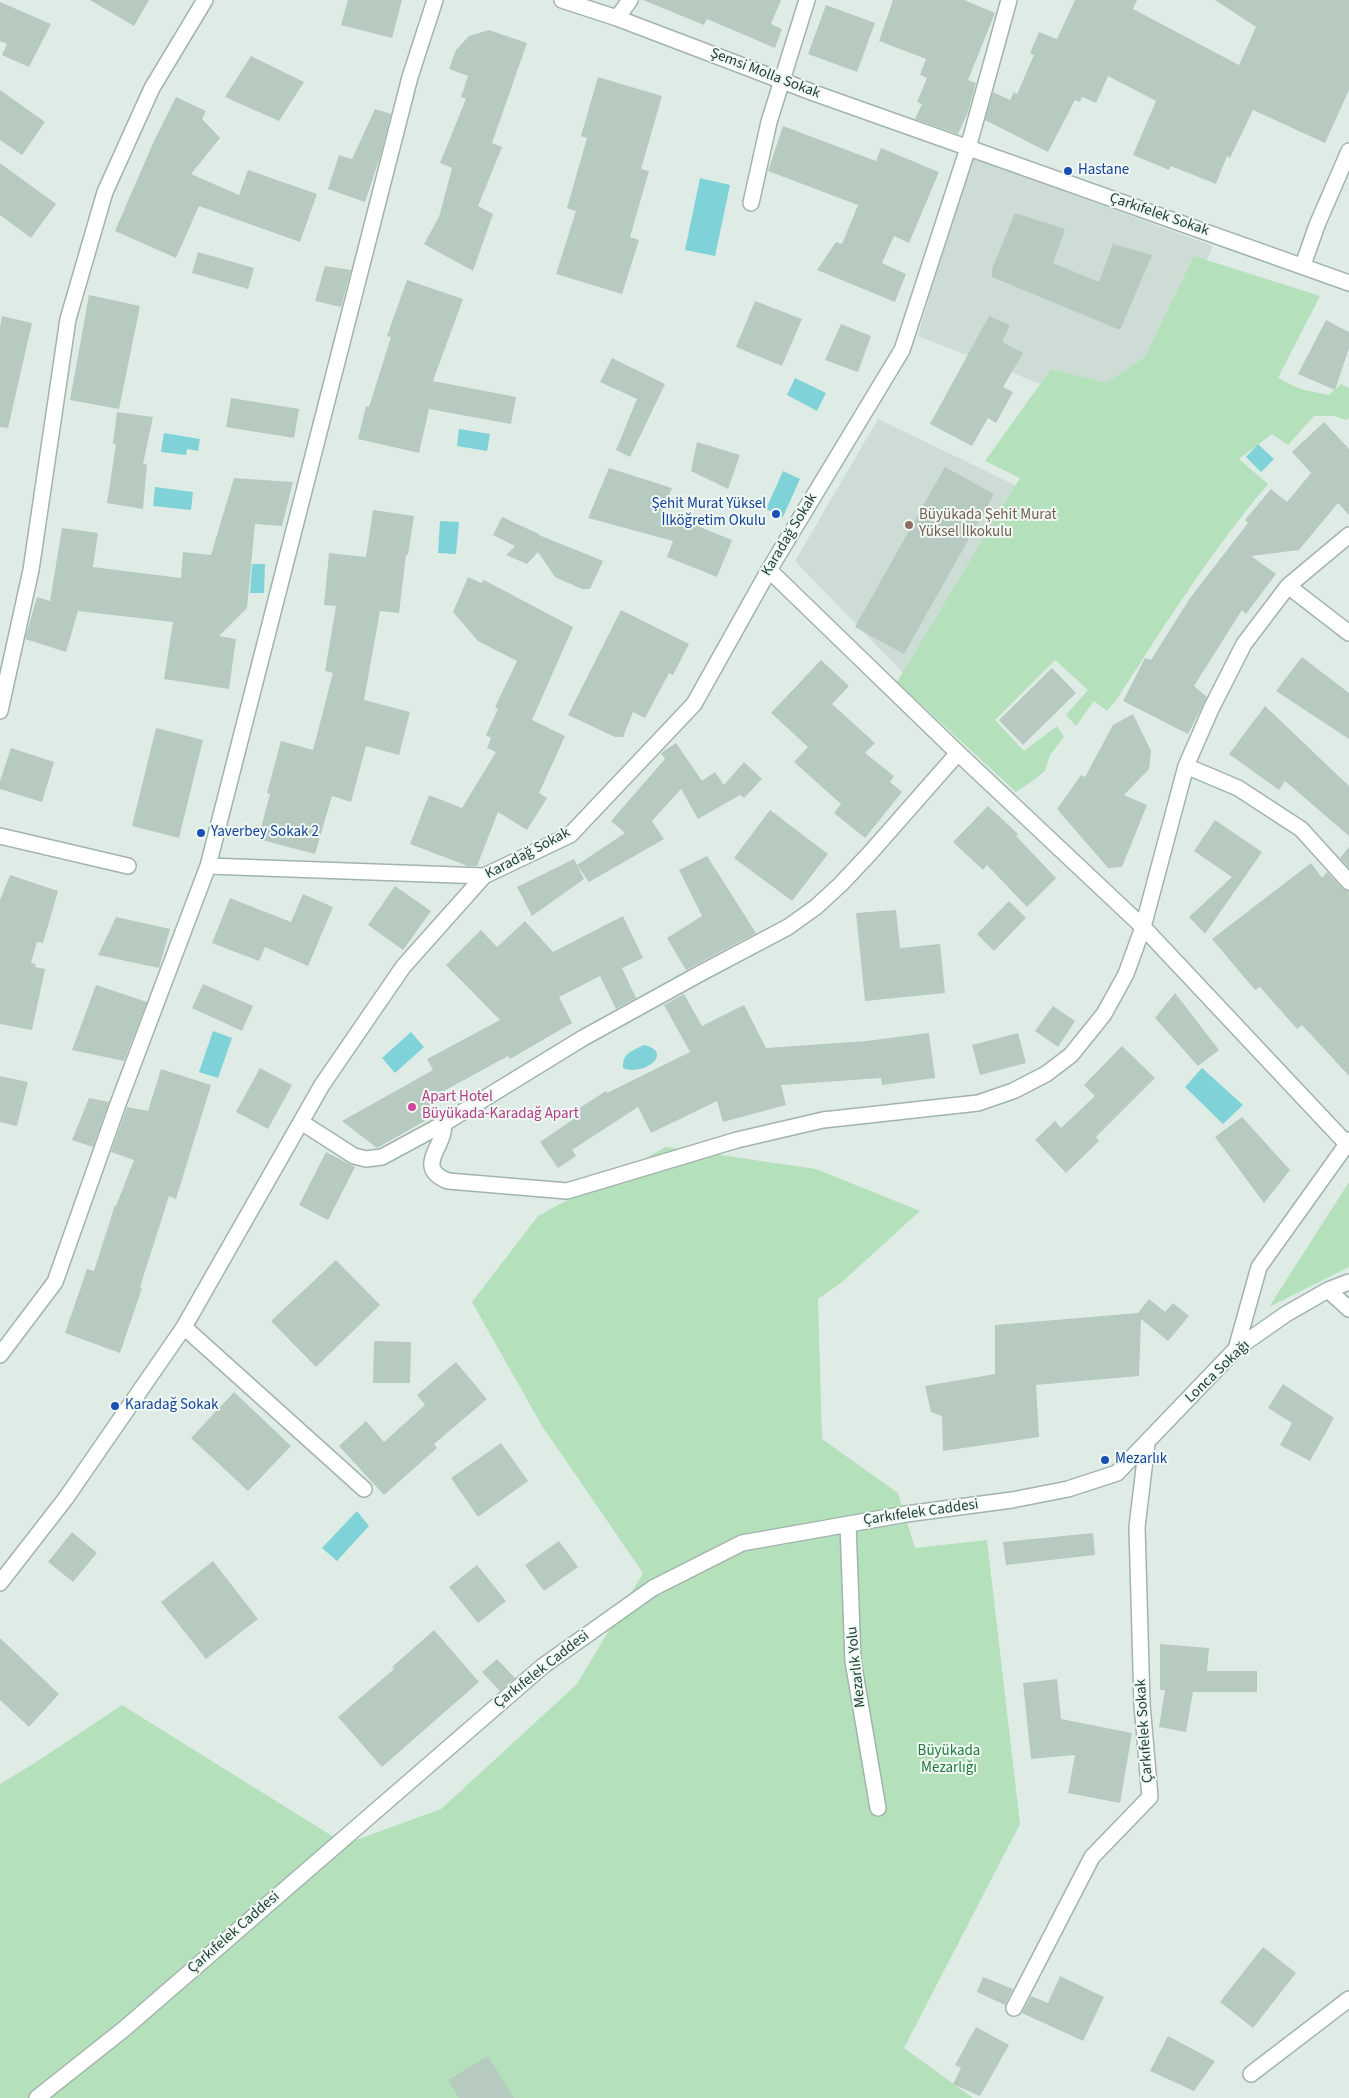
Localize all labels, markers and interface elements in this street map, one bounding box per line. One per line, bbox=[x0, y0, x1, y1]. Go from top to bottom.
street label: Şemsi Molla Sokak bbox=[707, 45, 823, 103]
place label: Hastane bbox=[1078, 162, 1129, 180]
marker: Hastane bbox=[1062, 165, 1074, 177]
street label: Çarkıfelek Sokak bbox=[1107, 190, 1211, 240]
street label: Karadağ Sokak bbox=[758, 490, 822, 580]
place label: Şehit Murat Yüksel İlköğretim Okulu bbox=[652, 496, 766, 531]
place label: Büyükada Şehit Murat Yüksel İlkokulu bbox=[919, 507, 1057, 542]
marker: Şehit Murat Yüksel İlköğretim Okulu bbox=[770, 508, 782, 520]
marker: Büyükada Şehit Murat Yüksel İlkokulu bbox=[903, 519, 915, 531]
place label: Yaverbey Sokak 2 bbox=[211, 824, 319, 842]
street label: Karadağ Sokak bbox=[482, 824, 574, 884]
marker: Yaverbey Sokak 2 bbox=[195, 827, 207, 839]
place label: Apart Hotel Büyükada-Karadağ Apart bbox=[422, 1089, 579, 1124]
marker: Apart Hotel Büyükada-Karadağ Apart bbox=[406, 1101, 418, 1113]
street label: Lonca Sokağı bbox=[1182, 1337, 1254, 1407]
place label: Karadağ Sokak bbox=[125, 1397, 218, 1415]
marker: Karadağ Sokak bbox=[109, 1400, 121, 1412]
place label: Mezarlık bbox=[1115, 1451, 1167, 1469]
marker: Mezarlık bbox=[1099, 1454, 1111, 1466]
street label: Çarkıfelek Caddesi bbox=[862, 1496, 980, 1530]
street label: Mezarlık Yolu bbox=[844, 1625, 870, 1709]
street label: Çarkıfelek Caddesi bbox=[491, 1627, 593, 1713]
street label: Çarkıfelek Sokak bbox=[1132, 1678, 1158, 1784]
park label: Büyükada Mezarlığı bbox=[918, 1743, 980, 1778]
street label: Çarkıfelek Caddesi bbox=[184, 1888, 284, 1978]

